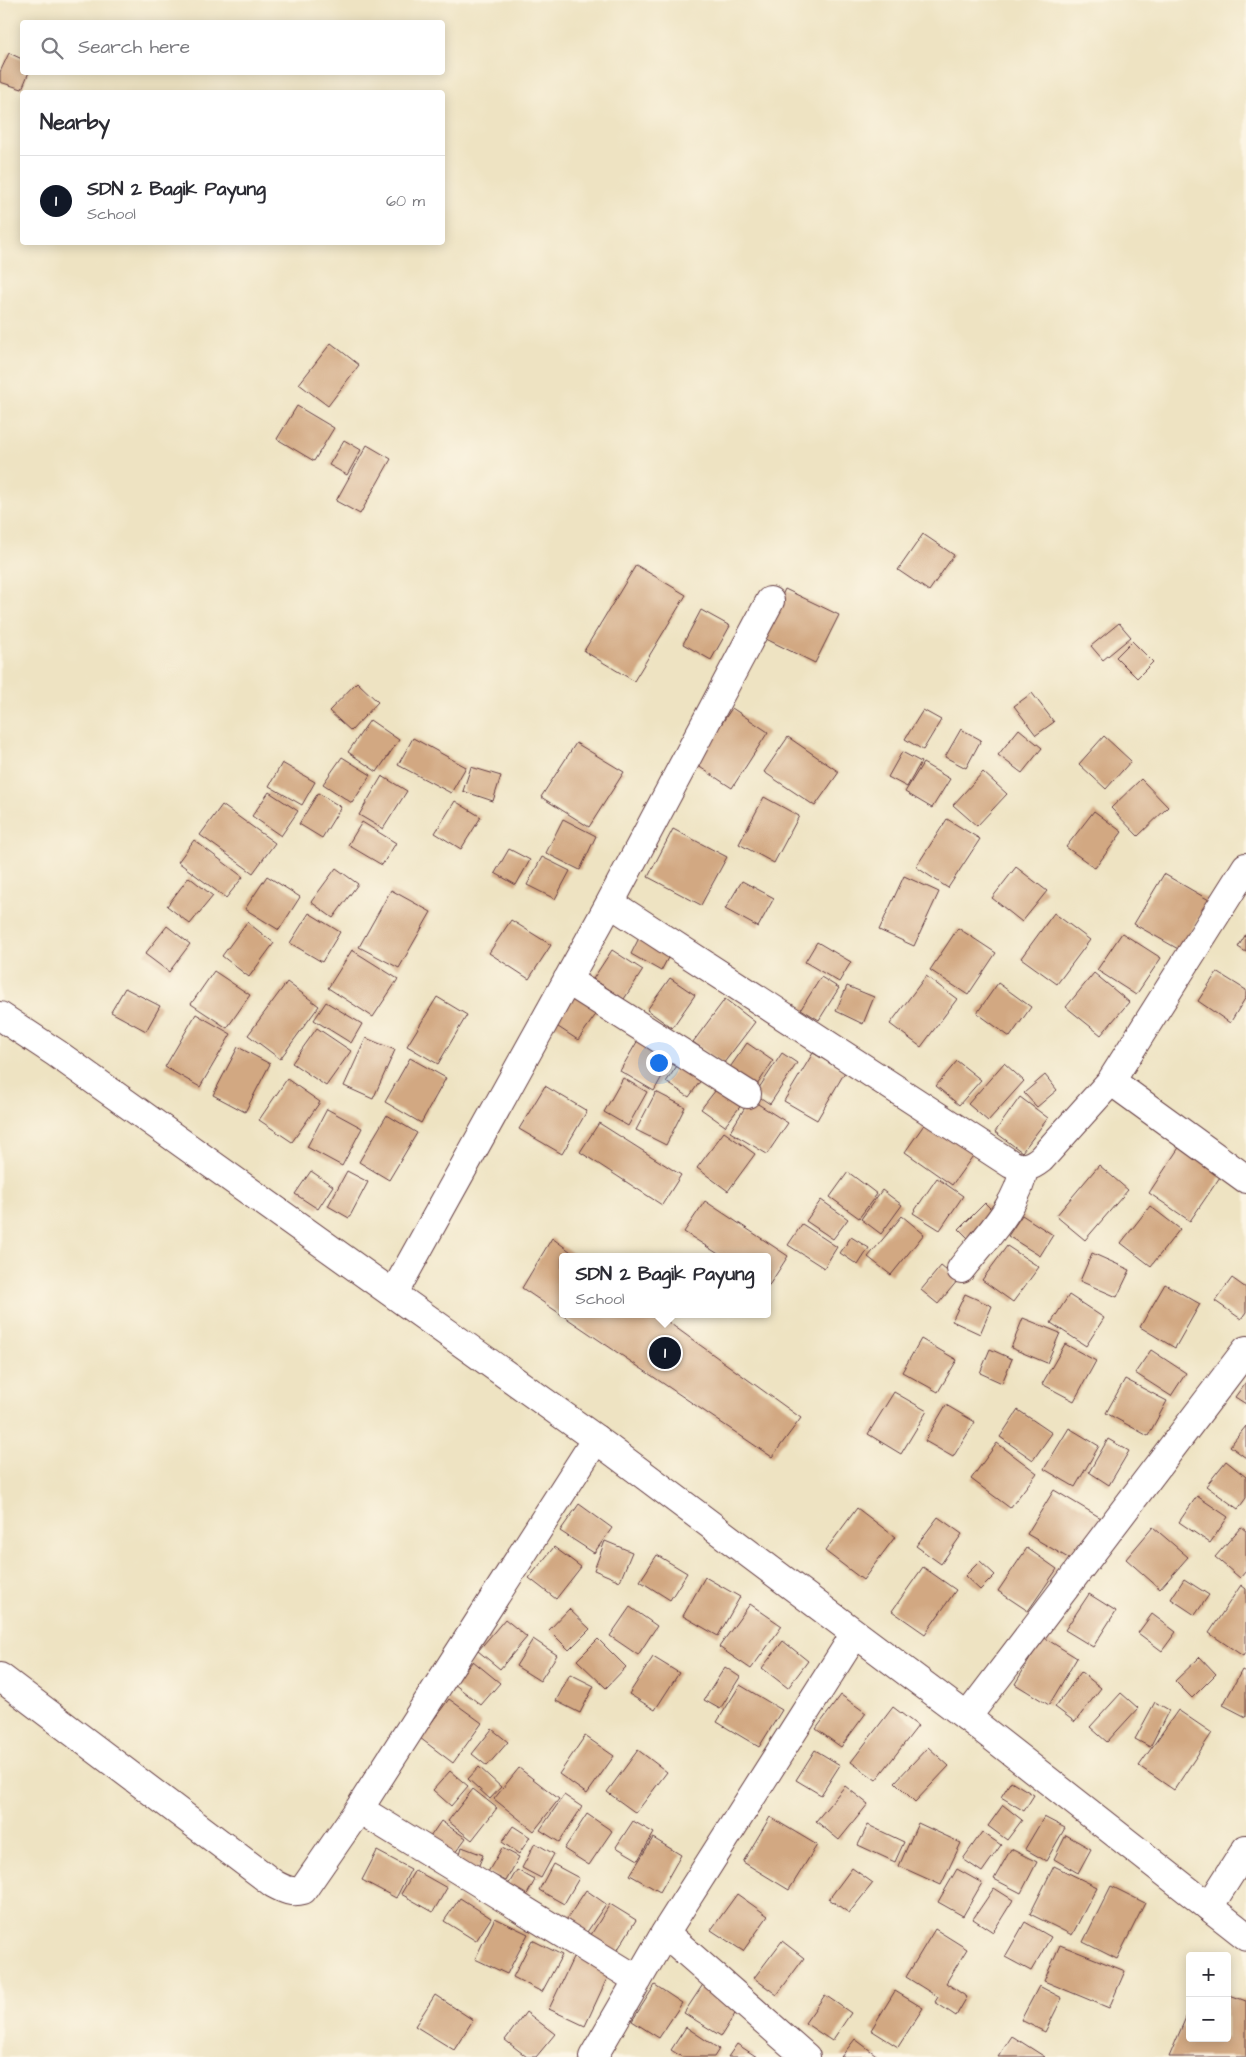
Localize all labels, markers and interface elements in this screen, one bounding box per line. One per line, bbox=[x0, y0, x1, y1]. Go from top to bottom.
search box bbox=[20, 20, 445, 75]
icon: search bbox=[38, 34, 66, 62]
text: Search here bbox=[78, 34, 190, 61]
text: Nearby bbox=[40, 108, 110, 137]
text: SDN 2 Bagik Payung bbox=[87, 176, 266, 203]
text: 1 bbox=[55, 190, 57, 212]
text: 60 m bbox=[386, 190, 425, 212]
text: School bbox=[87, 203, 136, 225]
your location bbox=[646, 1050, 672, 1076]
popup bbox=[559, 1253, 771, 1318]
text: SDN 2 Bagik Payung bbox=[576, 1261, 754, 1288]
text: School bbox=[576, 1288, 624, 1310]
pin: 1 bbox=[649, 1334, 681, 1372]
map controls bbox=[1186, 1952, 1231, 2042]
button: + bbox=[1186, 1952, 1231, 1997]
button: − bbox=[1186, 1997, 1231, 2042]

